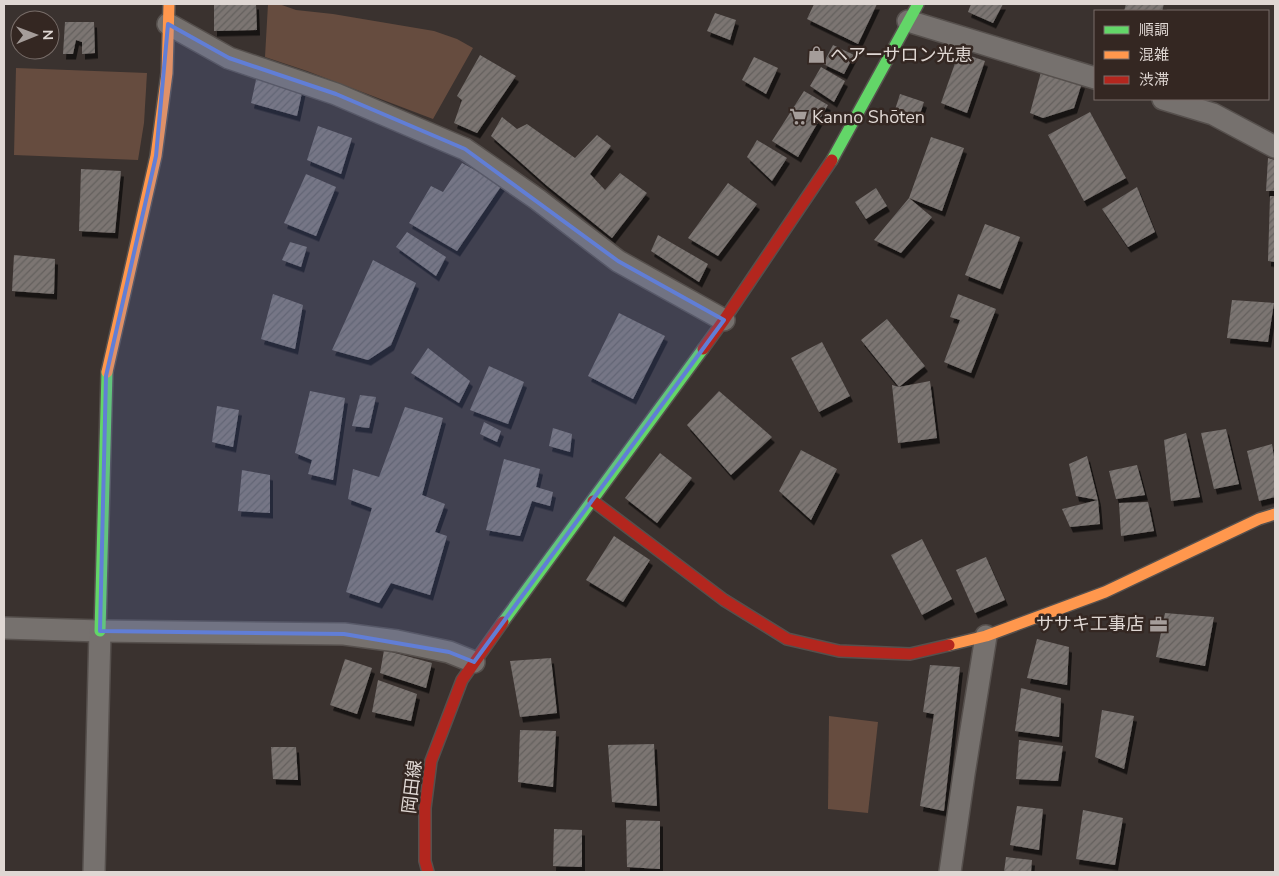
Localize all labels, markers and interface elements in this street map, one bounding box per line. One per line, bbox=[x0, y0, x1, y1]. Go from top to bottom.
north arrow bbox=[10, 10, 60, 60]
legend bbox=[1094, 10, 1269, 100]
text: 順調 bbox=[1139, 20, 1169, 40]
text: N bbox=[38, 29, 57, 40]
place label: ヘアーサロン光恵 bbox=[830, 43, 973, 67]
shop icon: ヘアーサロン光恵 bbox=[806, 45, 826, 65]
text: 混雑 bbox=[1139, 45, 1169, 65]
text: 渋滞 bbox=[1139, 70, 1169, 90]
place label: Kanno Shōten bbox=[812, 105, 925, 129]
supermarket icon: Kanno Shōten bbox=[788, 107, 808, 127]
place label: ササキ工事店 bbox=[1036, 612, 1144, 636]
office icon: ササキ工事店 bbox=[1148, 614, 1168, 634]
street label: 岡田線 bbox=[397, 759, 427, 815]

